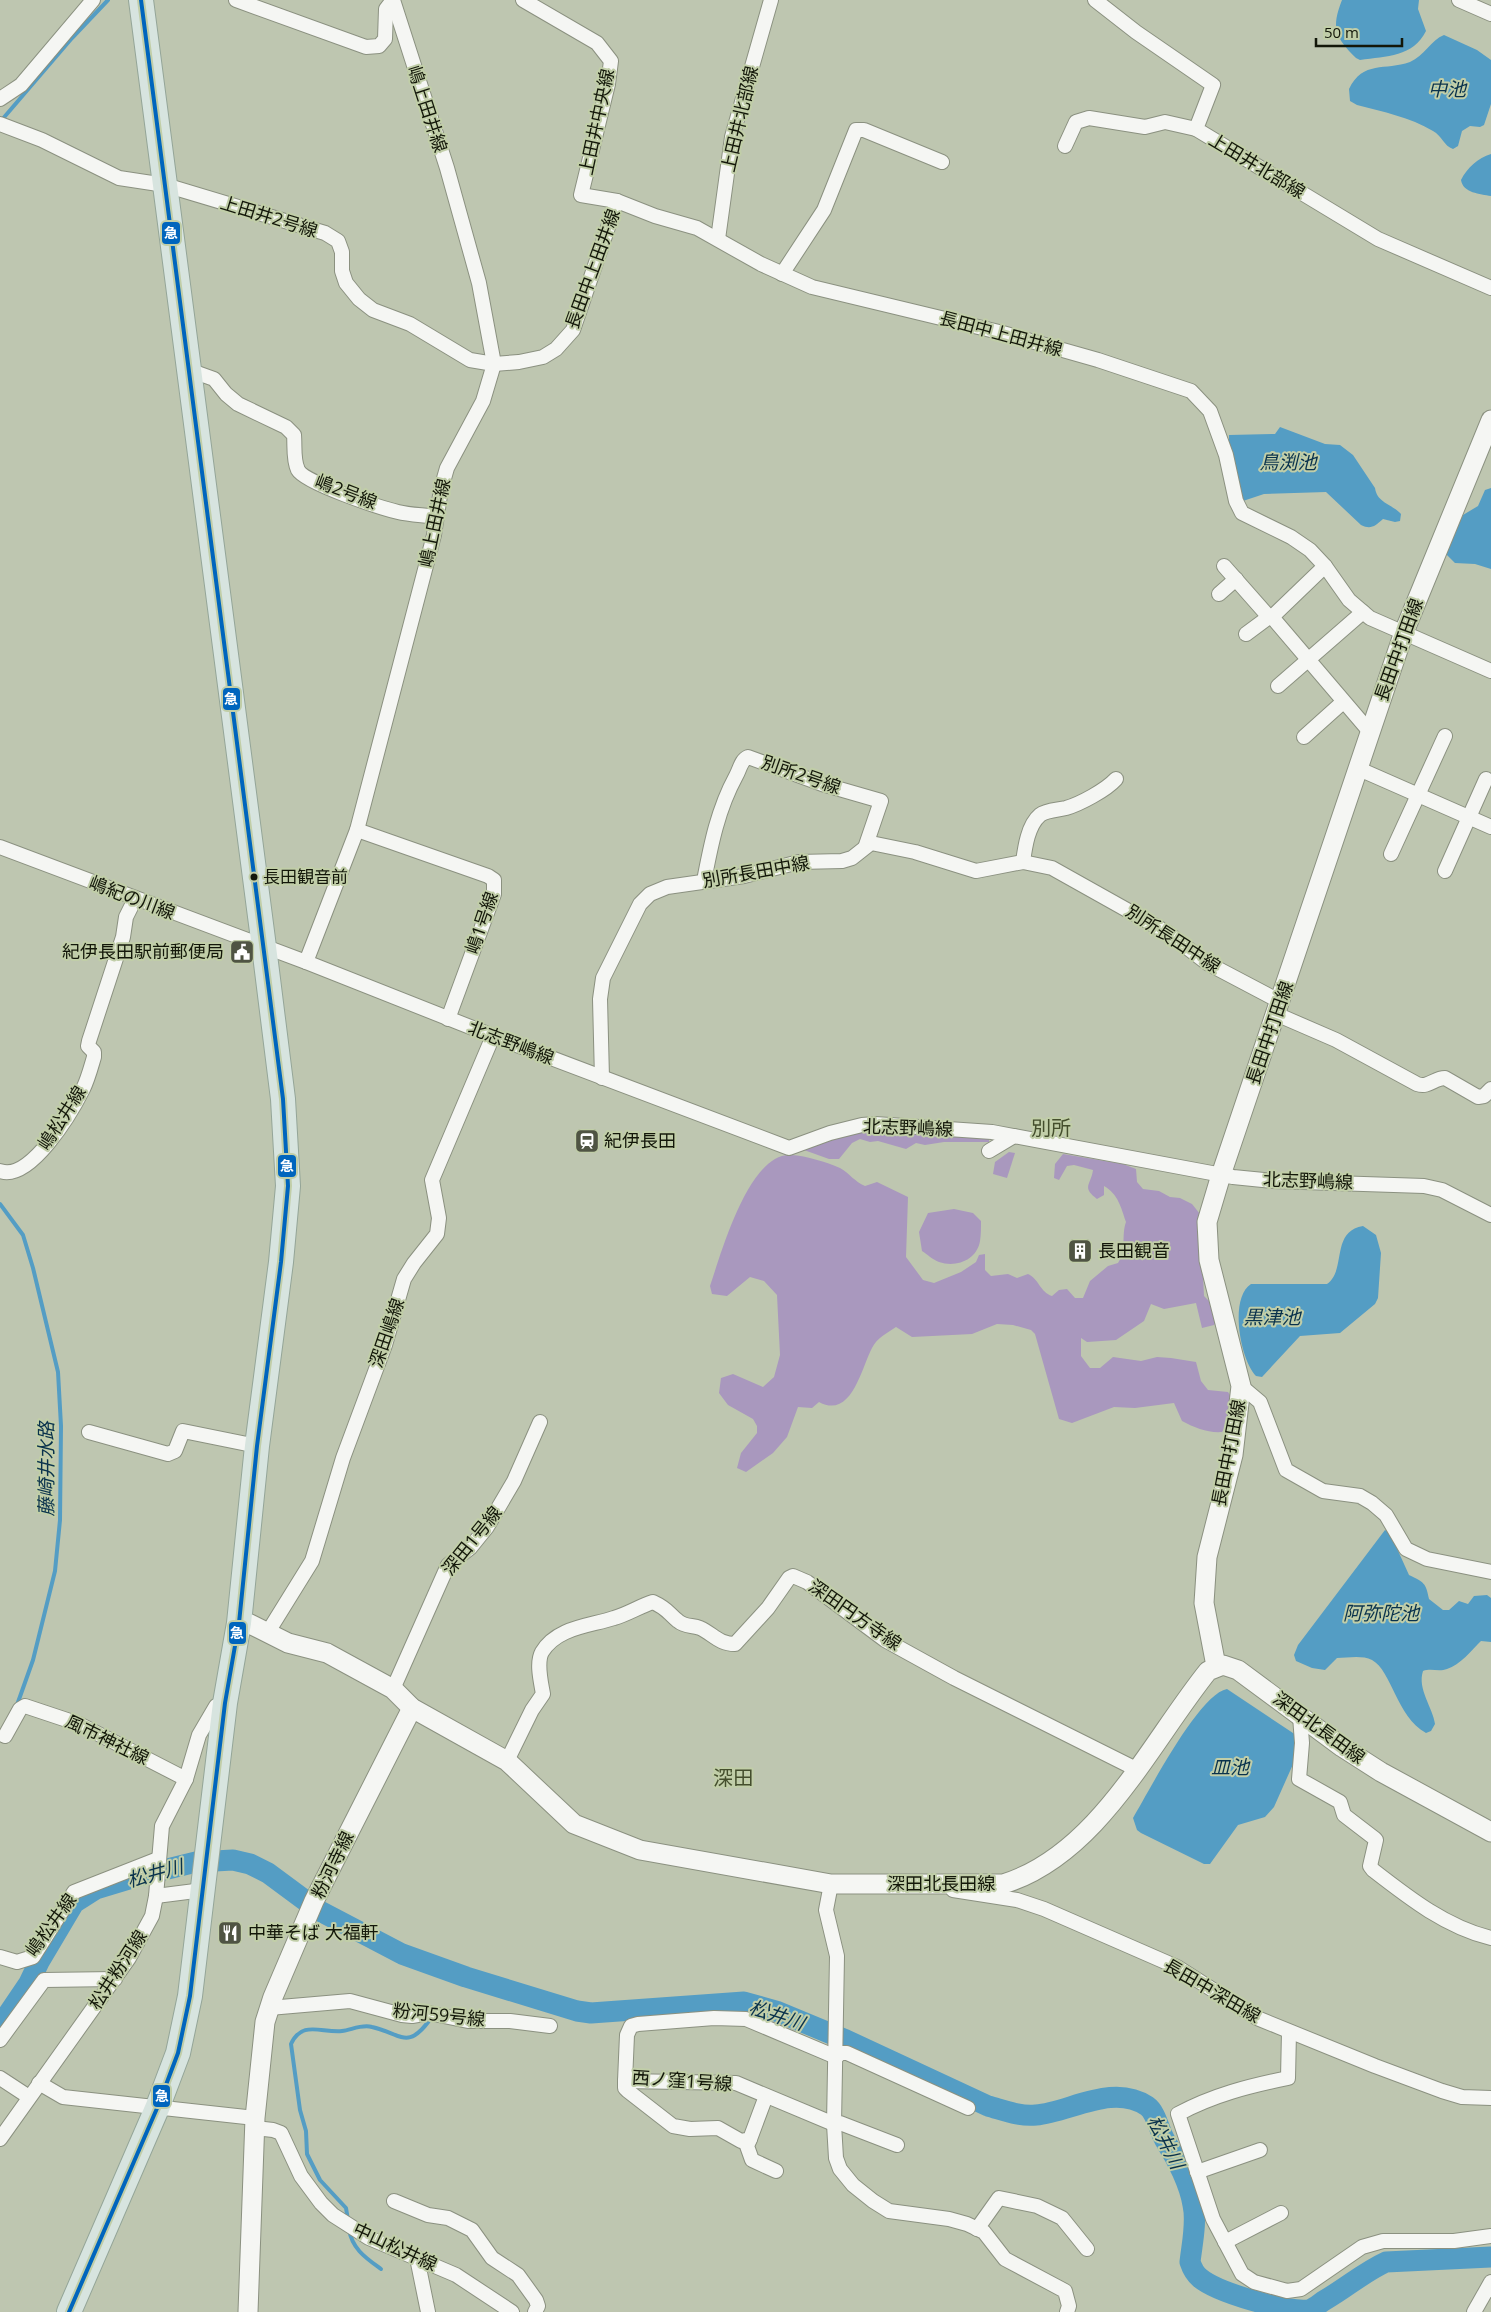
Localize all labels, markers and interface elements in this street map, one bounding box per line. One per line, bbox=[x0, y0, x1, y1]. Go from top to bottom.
scale bar bbox=[1316, 15, 1402, 47]
text: 50 m bbox=[1324, 22, 1359, 42]
street label: 嶋上田井線 bbox=[403, 62, 453, 155]
street label: 上田井北部線 bbox=[715, 63, 763, 174]
street label: 上田井中央線 bbox=[573, 66, 619, 177]
water label: 中池 bbox=[1428, 76, 1468, 102]
street label: 上田井北部線 bbox=[1205, 127, 1310, 203]
street label: 上田井2号線 bbox=[218, 190, 321, 242]
street label: 長田中上田井線 bbox=[559, 205, 625, 332]
line badge: 急 bbox=[161, 221, 181, 245]
text: 急 bbox=[164, 223, 178, 242]
street label: 長田中上田井線 bbox=[937, 305, 1065, 361]
water label: 鳥渕池 bbox=[1259, 449, 1318, 475]
street label: 嶋2号線 bbox=[312, 468, 381, 514]
street label: 嶋上田井線 bbox=[413, 476, 455, 569]
street label: 長田中打田線 bbox=[1368, 595, 1428, 705]
line badge: 急 bbox=[222, 687, 241, 711]
text: 急 bbox=[224, 689, 238, 708]
street label: 別所2号線 bbox=[759, 749, 844, 799]
street label: 別所長田中線 bbox=[701, 850, 811, 892]
place label: 長田観音前 bbox=[263, 865, 348, 888]
street label: 嶋紀の川線 bbox=[86, 870, 179, 924]
marker: 長田観音前 bbox=[249, 872, 259, 882]
street label: 嶋1号線 bbox=[459, 888, 503, 957]
street label: 別所長田中線 bbox=[1122, 899, 1225, 978]
place label: 紀伊長田駅前郵便局 bbox=[62, 939, 224, 963]
public building icon: 紀伊長田駅前郵便局 bbox=[229, 939, 255, 965]
street label: 長田中打田線 bbox=[1240, 978, 1298, 1088]
street label: 北志野嶋線 bbox=[465, 1015, 558, 1069]
street label: 嶋松井線 bbox=[31, 1081, 91, 1154]
street label: 北志野嶋線 bbox=[863, 1113, 953, 1141]
district label: 別所 bbox=[1031, 1114, 1071, 1141]
station icon: 紀伊長田 bbox=[574, 1128, 600, 1154]
place label: 紀伊長田 bbox=[604, 1128, 676, 1152]
line badge: 急 bbox=[277, 1154, 297, 1178]
text: 急 bbox=[280, 1156, 294, 1175]
street label: 北志野嶋線 bbox=[1263, 1166, 1353, 1194]
building icon: 長田観音 bbox=[1067, 1238, 1093, 1264]
place label: 長田観音 bbox=[1098, 1238, 1170, 1262]
street label: 深田嶋線 bbox=[363, 1295, 409, 1371]
water label: 黒津池 bbox=[1243, 1304, 1302, 1330]
street label: 長田中打田線 bbox=[1206, 1398, 1250, 1508]
water label: 藤崎井水路 bbox=[33, 1420, 59, 1517]
street label: 深田1号線 bbox=[436, 1501, 506, 1580]
street label: 深田円方寺線 bbox=[804, 1573, 907, 1655]
water label: 阿弥陀池 bbox=[1343, 1600, 1421, 1626]
line badge: 急 bbox=[228, 1621, 247, 1645]
text: 急 bbox=[230, 1623, 244, 1642]
street label: 深田北長田線 bbox=[1269, 1686, 1370, 1769]
street label: 風市神社線 bbox=[62, 1709, 153, 1770]
water label: 皿池 bbox=[1211, 1754, 1251, 1780]
district label: 深田 bbox=[713, 1764, 753, 1791]
street label: 粉河寺線 bbox=[306, 1827, 359, 1902]
water label: 松井川 bbox=[124, 1853, 188, 1893]
street label: 深田北長田線 bbox=[887, 1871, 995, 1895]
street label: 嶋松井線 bbox=[19, 1888, 81, 1961]
restaurant icon: 中華そば 大福軒 bbox=[217, 1920, 243, 1946]
place label: 中華そば 大福軒 bbox=[248, 1920, 379, 1944]
street label: 松井粉河線 bbox=[83, 1925, 152, 2014]
street label: 長田中深田線 bbox=[1160, 1953, 1265, 2028]
water label: 松井川 bbox=[746, 1994, 810, 2037]
street label: 粉河59号線 bbox=[392, 1997, 486, 2031]
street label: 西ノ窪1号線 bbox=[631, 2065, 733, 2095]
line badge: 急 bbox=[152, 2084, 171, 2108]
text: 急 bbox=[155, 2086, 169, 2105]
water label: 松井川 bbox=[1141, 2111, 1191, 2175]
street label: 中山松井線 bbox=[350, 2216, 441, 2276]

